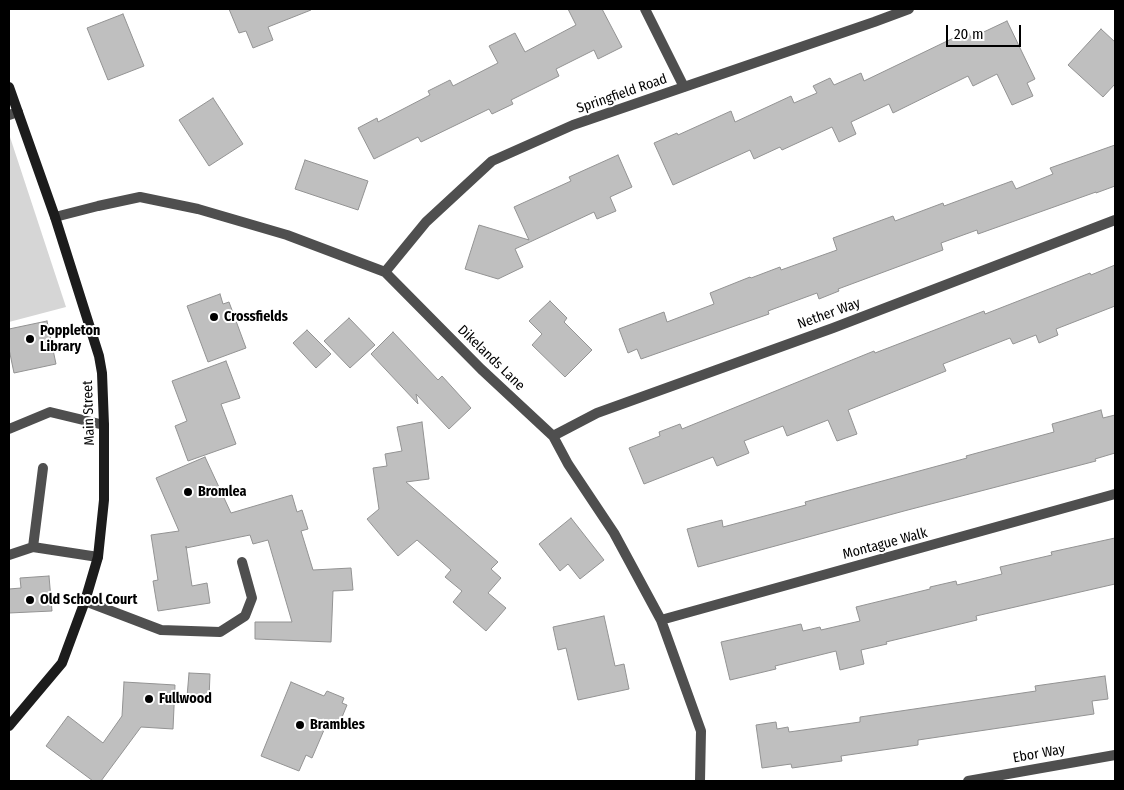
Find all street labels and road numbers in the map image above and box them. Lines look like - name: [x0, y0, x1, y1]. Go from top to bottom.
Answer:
- street label: Springfield Road: [575, 71, 669, 117]
- street label: Nether Way: [795, 295, 863, 333]
- street label: Dikelands Lane: [454, 322, 528, 394]
- street label: Main Street: [79, 380, 99, 446]
- street label: Montague Walk: [841, 525, 929, 563]
- street label: Ebor Way: [1012, 741, 1066, 767]

